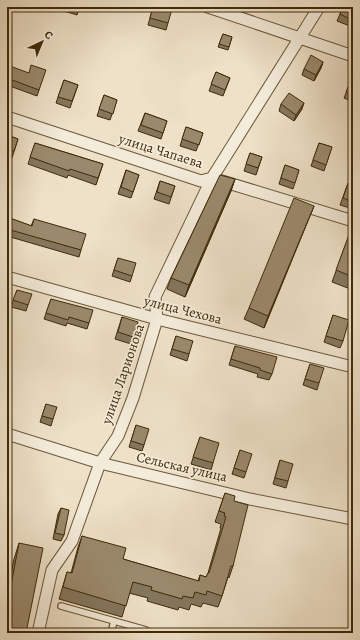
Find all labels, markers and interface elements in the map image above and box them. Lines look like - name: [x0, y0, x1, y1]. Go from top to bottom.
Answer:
- north arrow: [22, 22, 62, 62]
- text: С: [41, 27, 56, 43]
- street label: улица Чапаева: [116, 129, 206, 173]
- street label: улица Чехова: [141, 291, 224, 329]
- street label: улица Ларионова: [97, 321, 149, 428]
- street label: Сельская улица: [135, 447, 230, 487]

